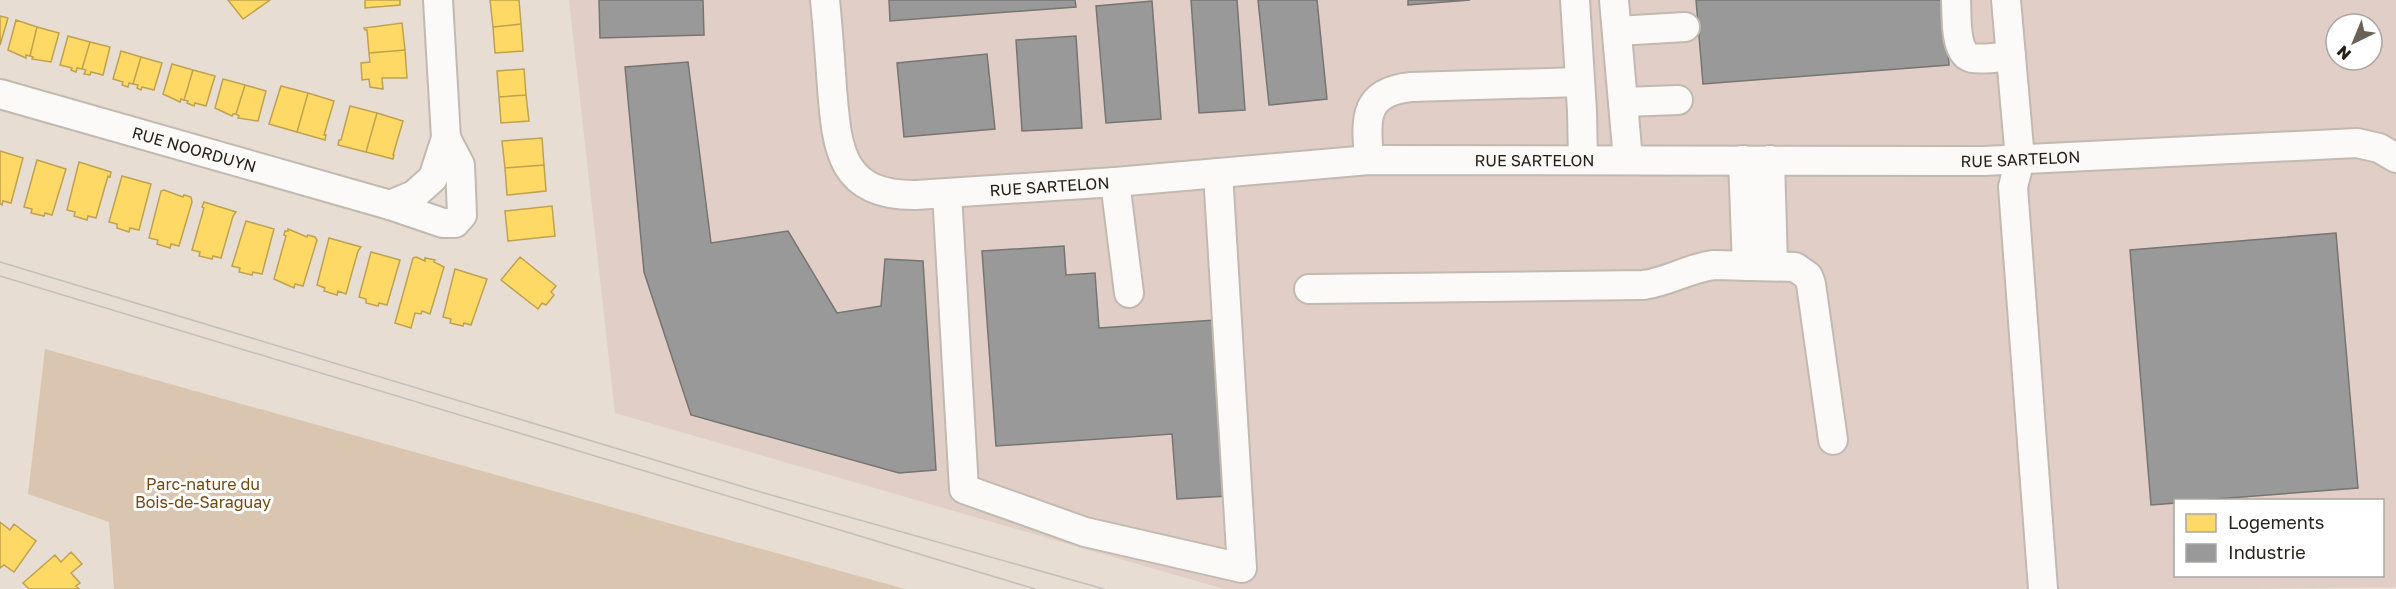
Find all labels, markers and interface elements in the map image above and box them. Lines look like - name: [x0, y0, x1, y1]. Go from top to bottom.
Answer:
- north arrow: [2324, 12, 2384, 72]
- text: N: [2332, 42, 2355, 64]
- street label: RUE NOORDUYN: [130, 122, 259, 176]
- street label: RUE SARTELON: [1960, 146, 2081, 171]
- street label: RUE SARTELON: [1474, 150, 1594, 170]
- street label: RUE SARTELON: [989, 172, 1110, 200]
- park label: Parc-nature du Bois-de-Saraguay: [135, 474, 271, 512]
- legend: [2174, 499, 2384, 577]
- text: Logements: [2228, 511, 2324, 533]
- text: Industrie: [2228, 541, 2306, 563]

